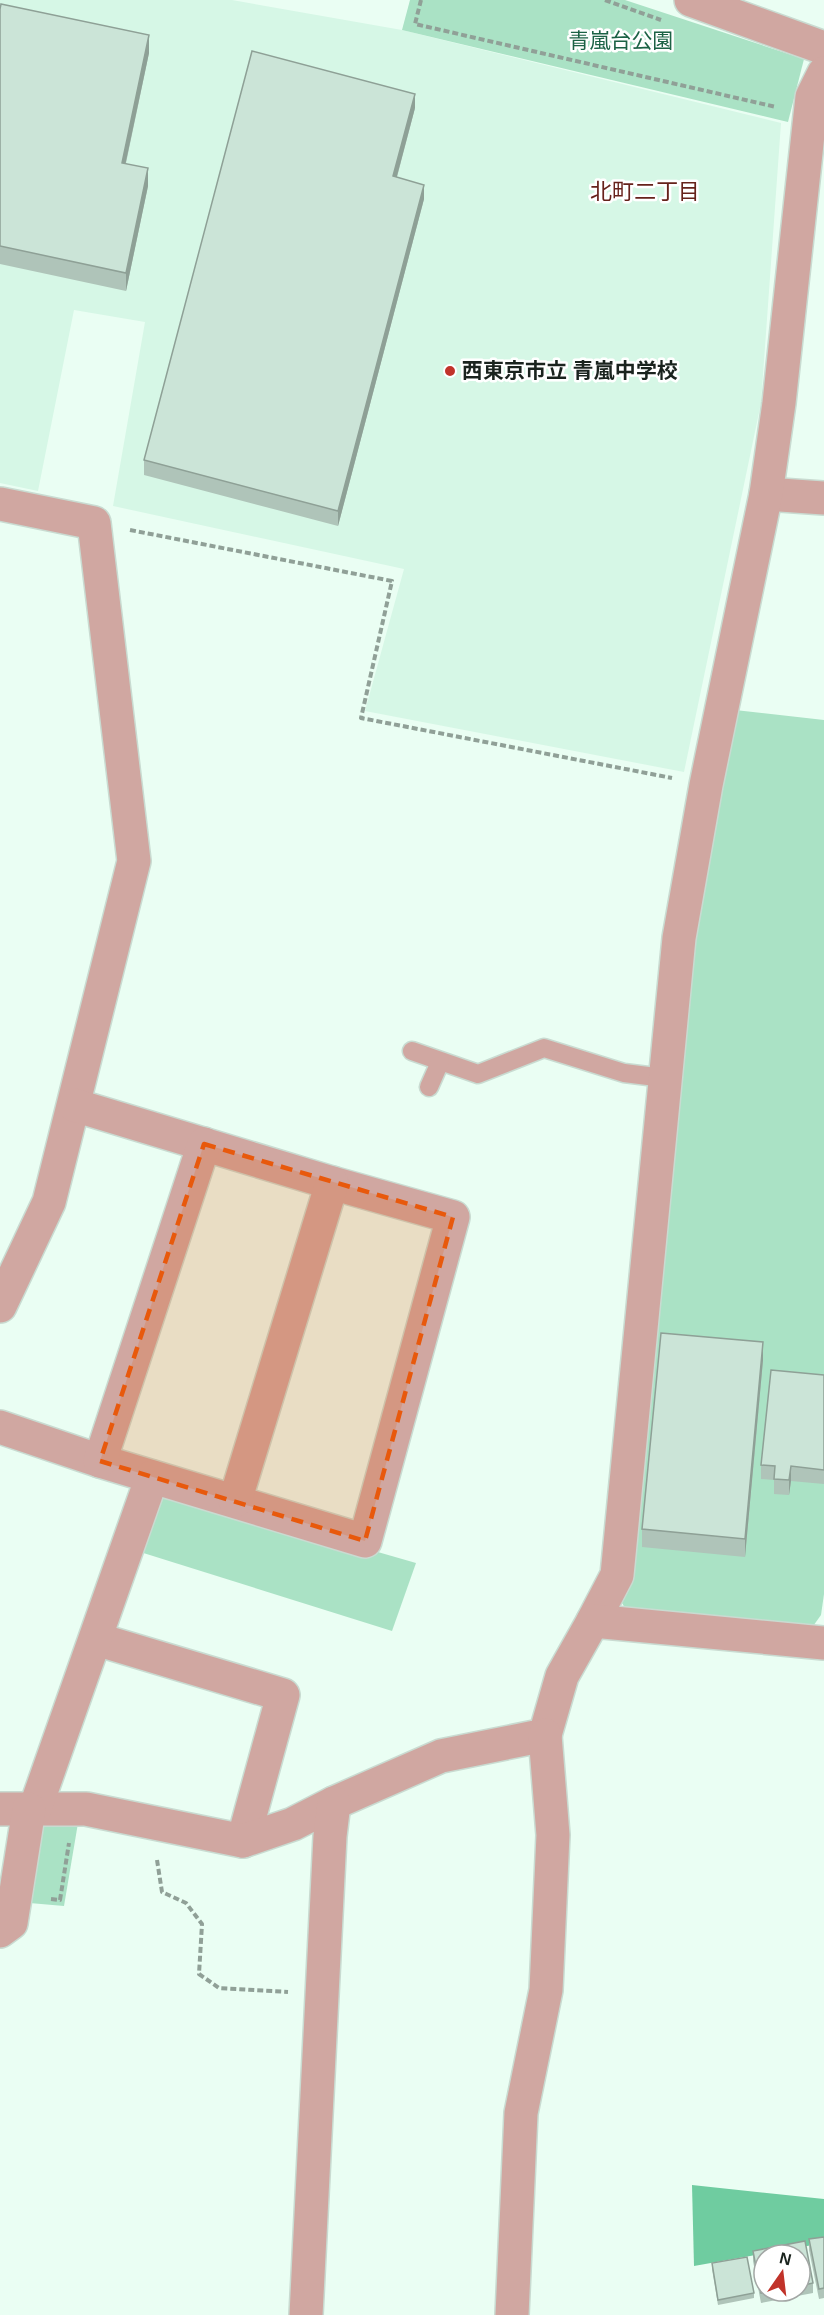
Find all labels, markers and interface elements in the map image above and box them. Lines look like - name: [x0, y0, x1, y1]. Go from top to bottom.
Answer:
- park label: 青嵐台公園: [569, 29, 674, 52]
- district label: 北町二丁目: [590, 179, 700, 204]
- place label: 西東京市立 青嵐中学校: [462, 359, 678, 382]
- marker: 西東京市立 青嵐中学校: [443, 364, 457, 378]
- north arrow: [752, 2243, 812, 2303]
- text: N: [778, 2249, 793, 2269]

